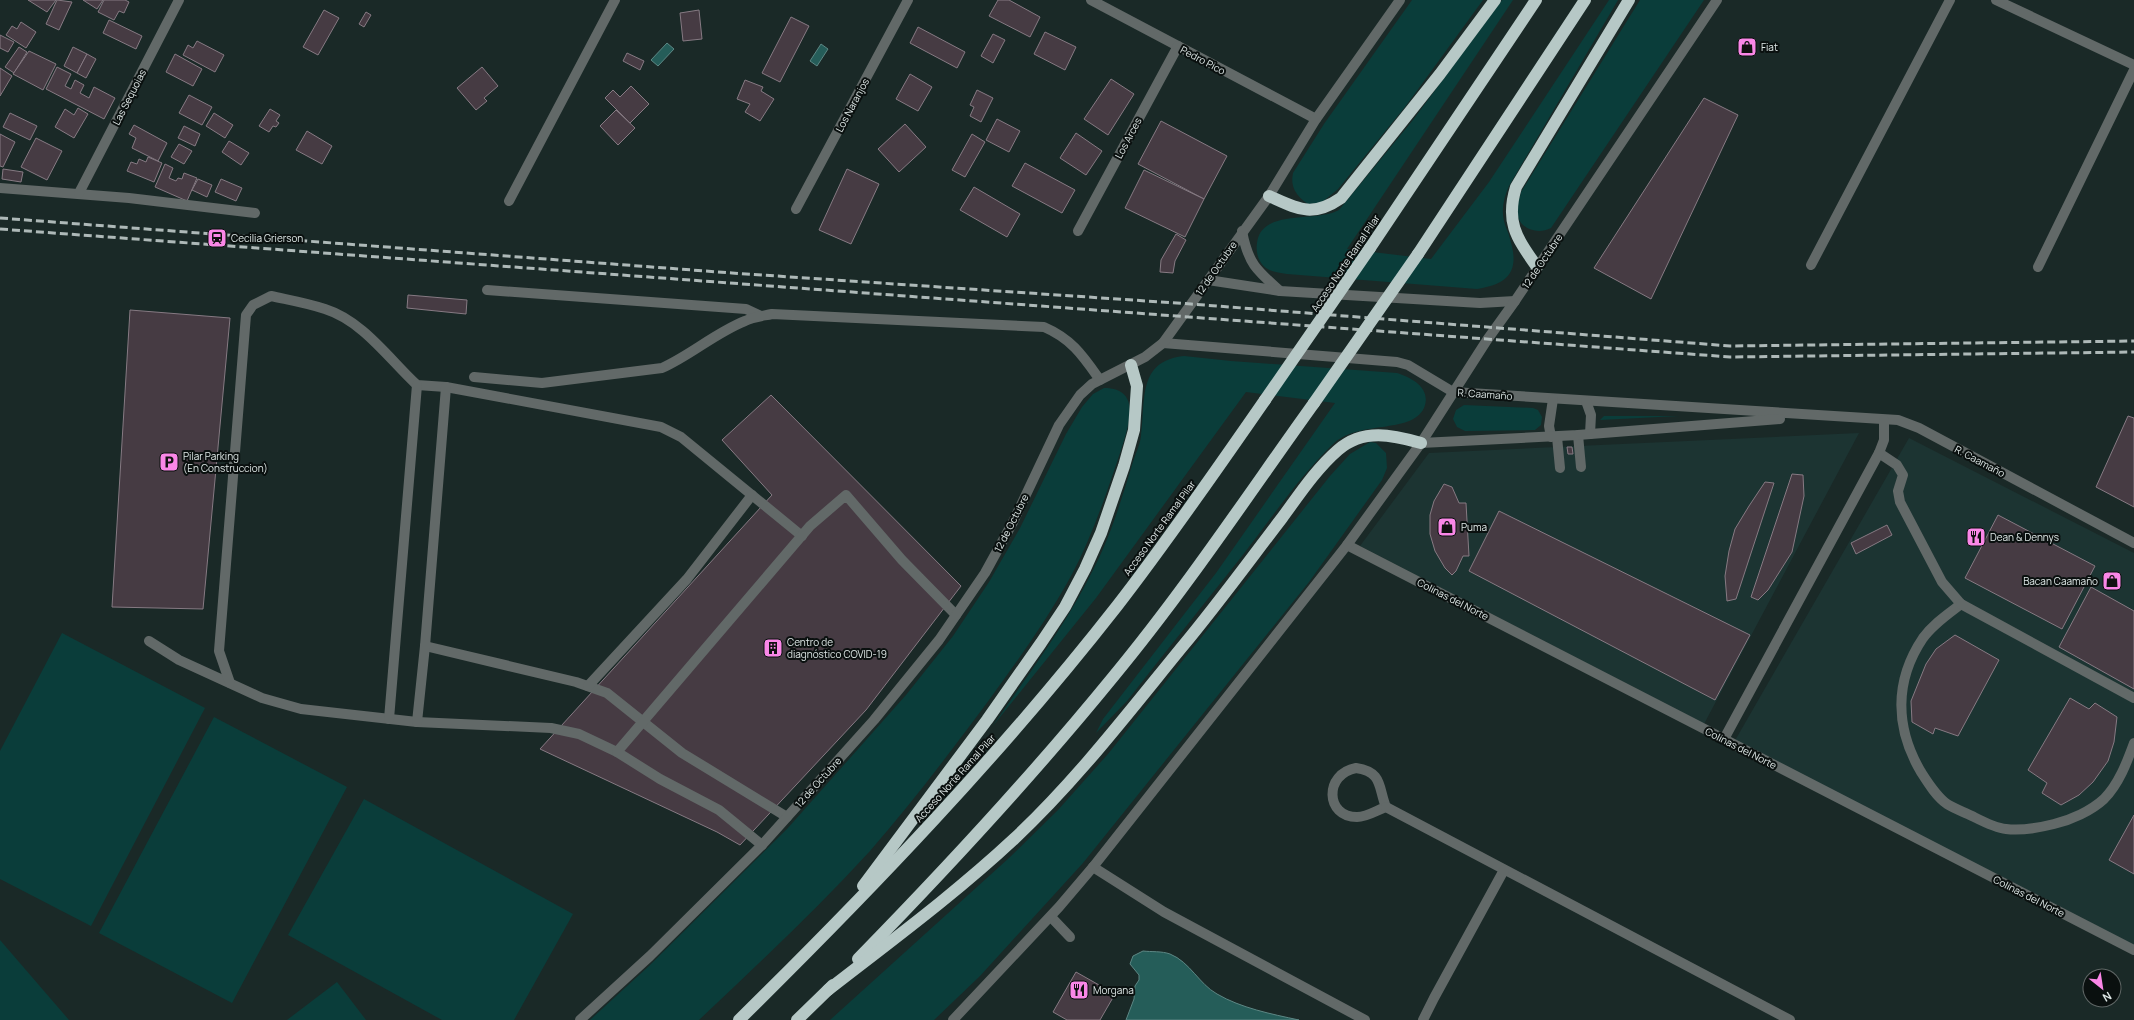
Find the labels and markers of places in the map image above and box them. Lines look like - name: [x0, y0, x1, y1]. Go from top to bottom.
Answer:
- shop icon: Fiat: [1736, 36, 1758, 58]
- place label: Fiat: [1761, 40, 1778, 54]
- station icon: Cecilia Grierson: [206, 227, 228, 249]
- place label: Cecilia Grierson: [231, 231, 303, 245]
- place label: Pilar Parking (En Construccion): [183, 449, 268, 475]
- parking icon: Pilar Parking (En Construccion): [158, 451, 180, 473]
- shop icon: Puma: [1436, 516, 1458, 538]
- place label: Puma: [1461, 520, 1487, 534]
- restaurant icon: Dean & Dennys: [1965, 526, 1987, 548]
- place label: Dean & Dennys: [1990, 530, 2059, 544]
- shop icon: Bacan Caamaño: [2101, 570, 2123, 592]
- place label: Bacan Caamaño: [2023, 574, 2098, 588]
- place label: Centro de diagnóstico COVID-19: [787, 635, 887, 661]
- building icon: Centro de diagnóstico COVID-19: [762, 637, 784, 659]
- restaurant icon: Morgana: [1068, 979, 1090, 1001]
- place label: Morgana: [1093, 983, 1134, 997]

